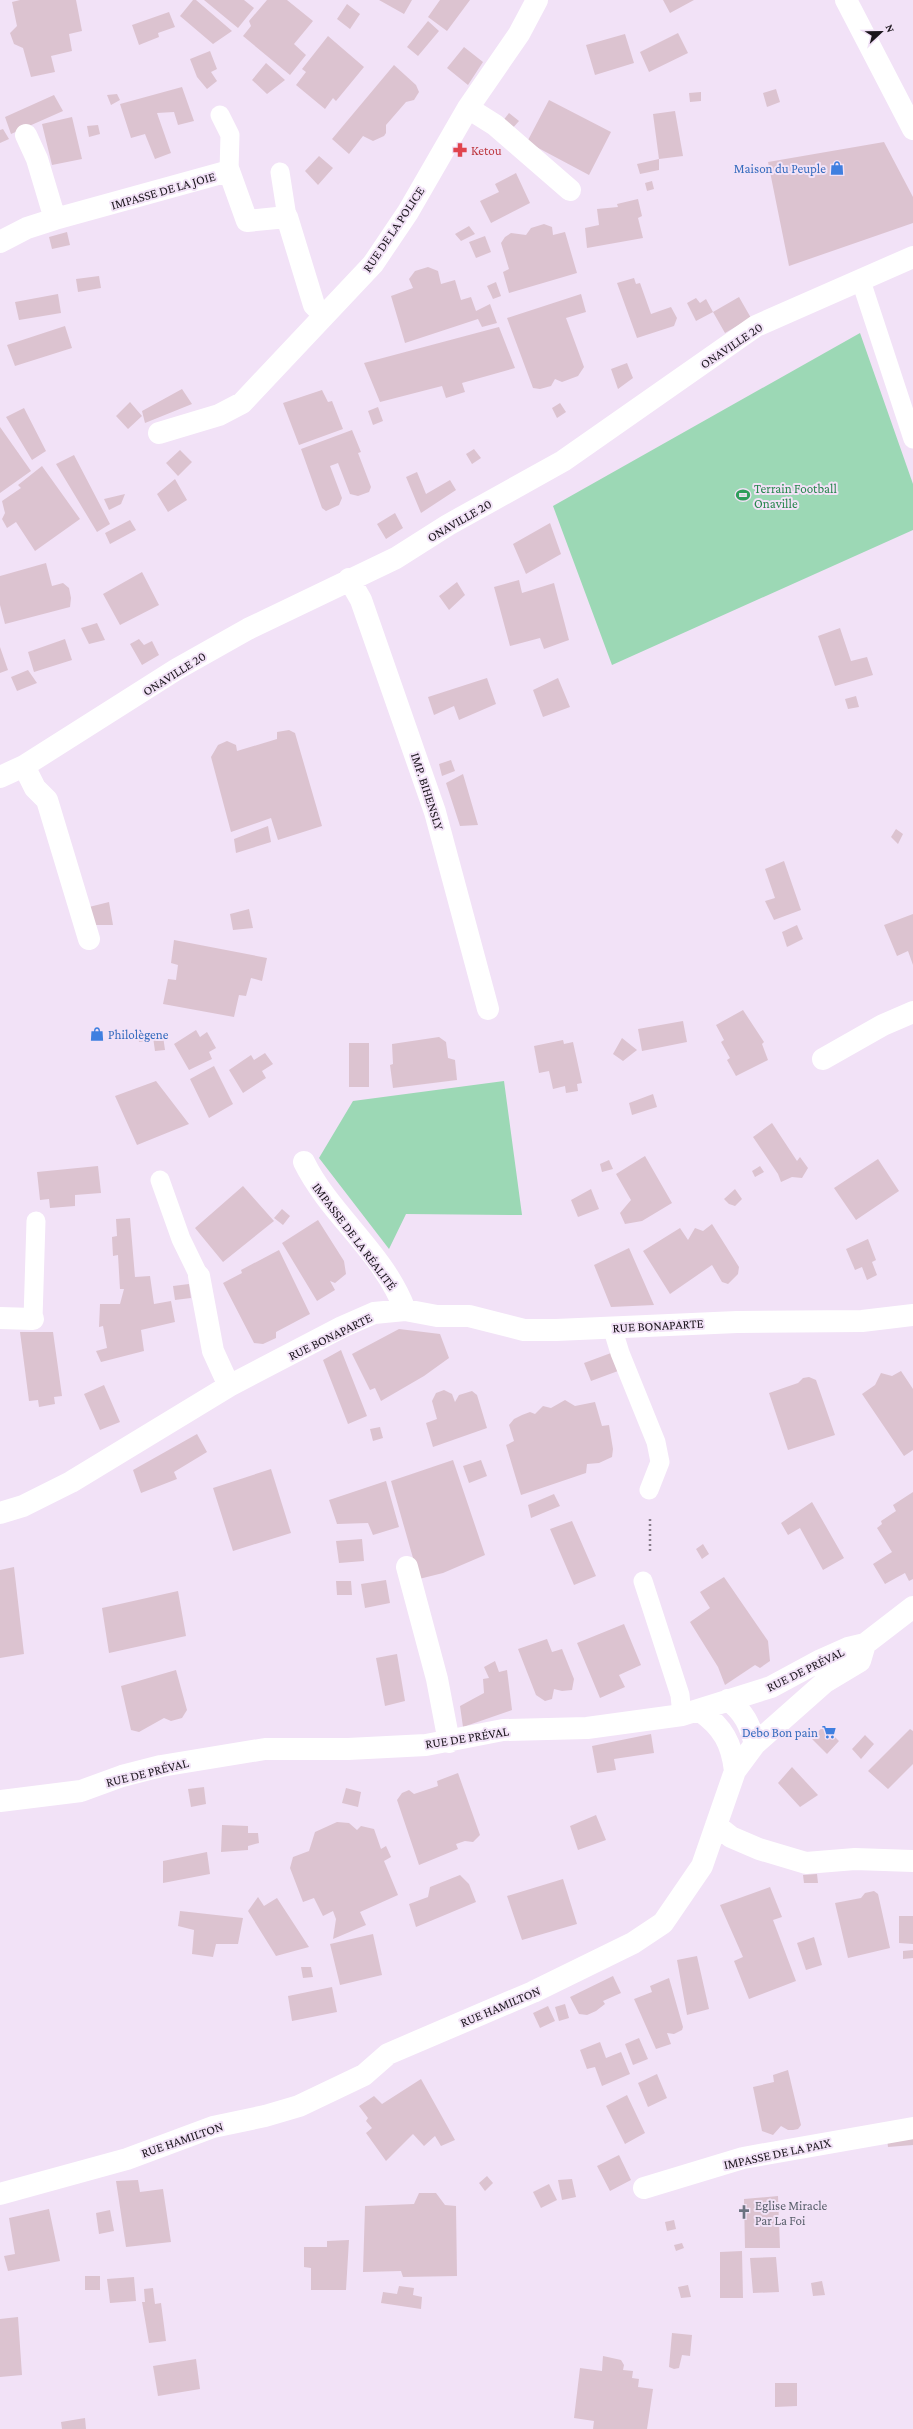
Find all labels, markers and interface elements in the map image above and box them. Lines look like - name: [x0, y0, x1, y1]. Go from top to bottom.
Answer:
- north arrow: [861, 12, 901, 52]
- text: N: [883, 23, 897, 34]
- pharmacy icon: Ketou: [452, 142, 468, 158]
- place label: Ketou: [471, 143, 502, 158]
- shop icon: Maison du Peuple: [829, 160, 845, 176]
- place label: Maison du Peuple: [734, 161, 826, 176]
- street label: IMPASSE DE LA JOIE: [109, 168, 217, 213]
- street label: RUE DE LA POLICE: [359, 184, 428, 275]
- street label: ONAVILLE 20: [697, 319, 765, 372]
- place label: Terrain Football Onaville: [754, 481, 838, 511]
- sports icon: Terrain Football Onaville: [735, 487, 751, 503]
- street label: ONAVILLE 20: [424, 496, 494, 545]
- street label: ONAVILLE 20: [140, 648, 209, 699]
- street label: IMP. BIHENSLY: [408, 751, 447, 832]
- shop icon: Philolègene: [89, 1026, 105, 1042]
- place label: Philolègene: [108, 1027, 169, 1042]
- street label: IMPASSE DE LA RÉALITÉ: [309, 1180, 400, 1293]
- street label: RUE BONAPARTE: [286, 1310, 374, 1363]
- street label: RUE BONAPARTE: [612, 1316, 704, 1335]
- street label: RUE DE PRÉVAL: [764, 1644, 847, 1695]
- street label: RUE DE PRÉVAL: [424, 1723, 510, 1752]
- supermarket icon: Debo Bon pain: [821, 1724, 837, 1740]
- place label: Debo Bon pain: [742, 1725, 818, 1740]
- street label: RUE DE PRÉVAL: [104, 1755, 190, 1790]
- street label: RUE HAMILTON: [458, 1983, 542, 2030]
- street label: RUE HAMILTON: [139, 2118, 225, 2160]
- street label: IMPASSE DE LA PAIX: [722, 2135, 833, 2172]
- place label: Eglise Miracle Par La Foi: [755, 2198, 828, 2228]
- church icon: Eglise Miracle Par La Foi: [736, 2204, 752, 2220]

